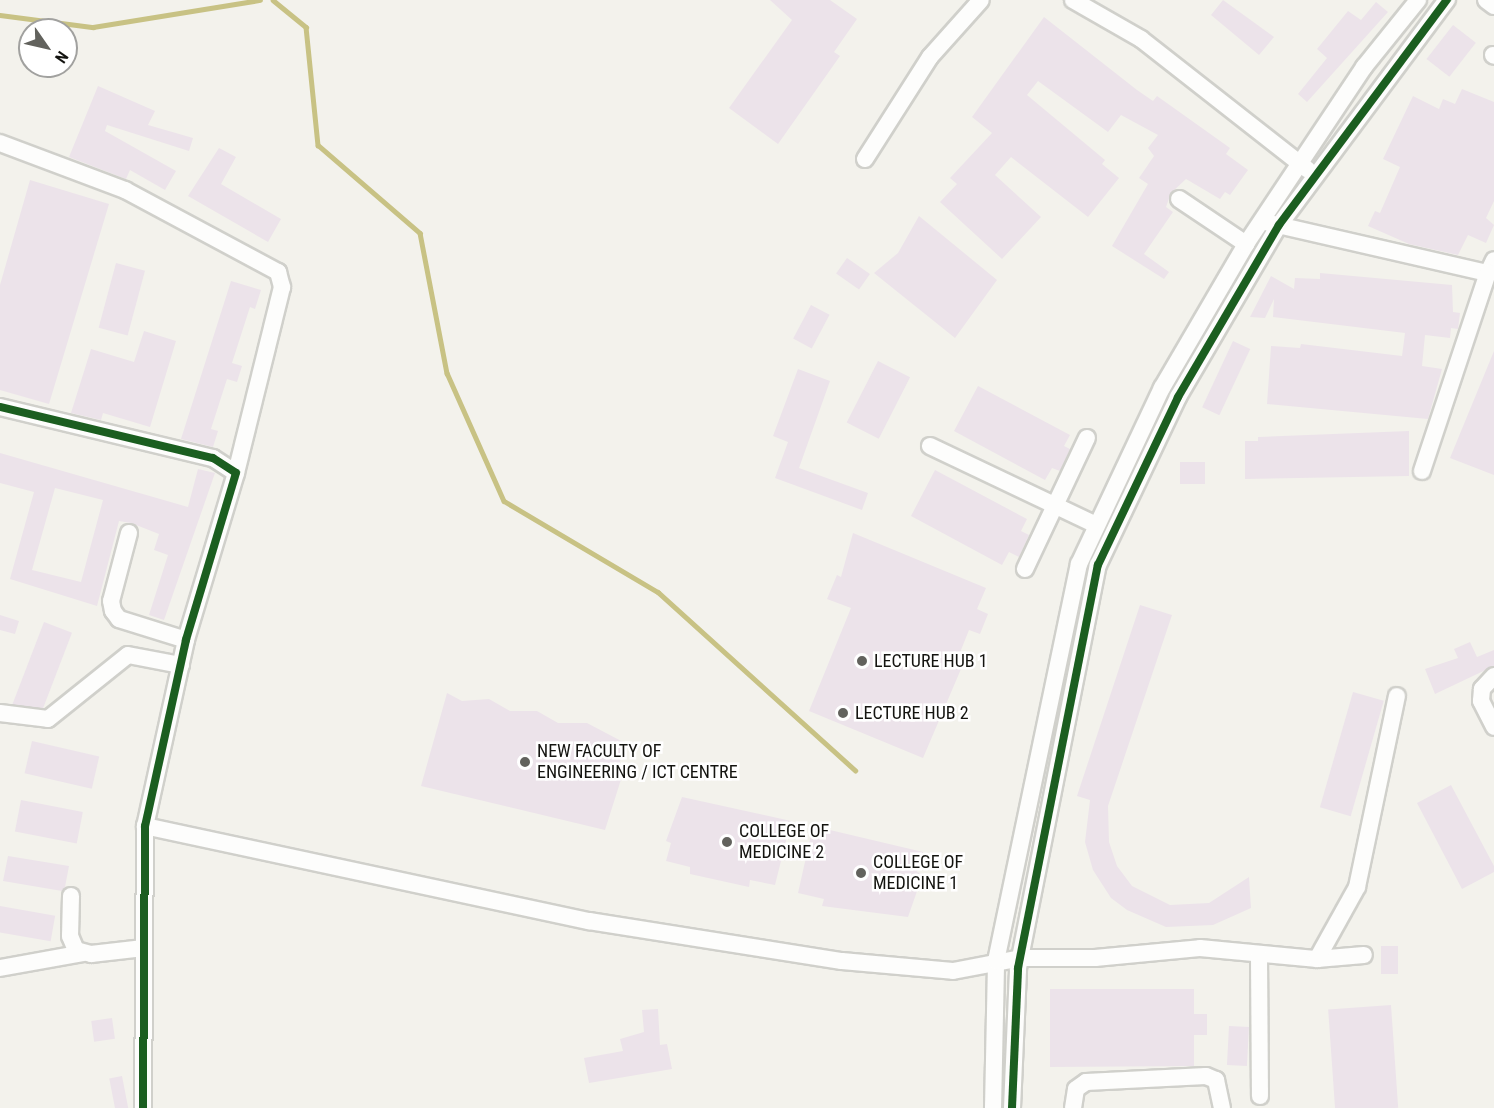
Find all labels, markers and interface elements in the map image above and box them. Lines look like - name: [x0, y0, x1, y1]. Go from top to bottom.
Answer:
- north arrow: [18, 18, 78, 78]
- text: N: [51, 48, 72, 67]
- place label: LECTURE HUB 1: [874, 650, 988, 672]
- marker: LECTURE HUB 1: [855, 654, 869, 668]
- place label: LECTURE HUB 2: [855, 702, 969, 724]
- marker: LECTURE HUB 2: [836, 706, 850, 720]
- place label: NEW FACULTY OF ENGINEERING / ICT CENTRE: [537, 741, 738, 783]
- marker: NEW FACULTY OF ENGINEERING / ICT CENTRE: [518, 755, 532, 769]
- place label: COLLEGE OF MEDICINE 2: [739, 821, 829, 864]
- marker: COLLEGE OF MEDICINE 2: [720, 835, 734, 849]
- place label: COLLEGE OF MEDICINE 1: [873, 852, 963, 894]
- marker: COLLEGE OF MEDICINE 1: [854, 866, 868, 880]

